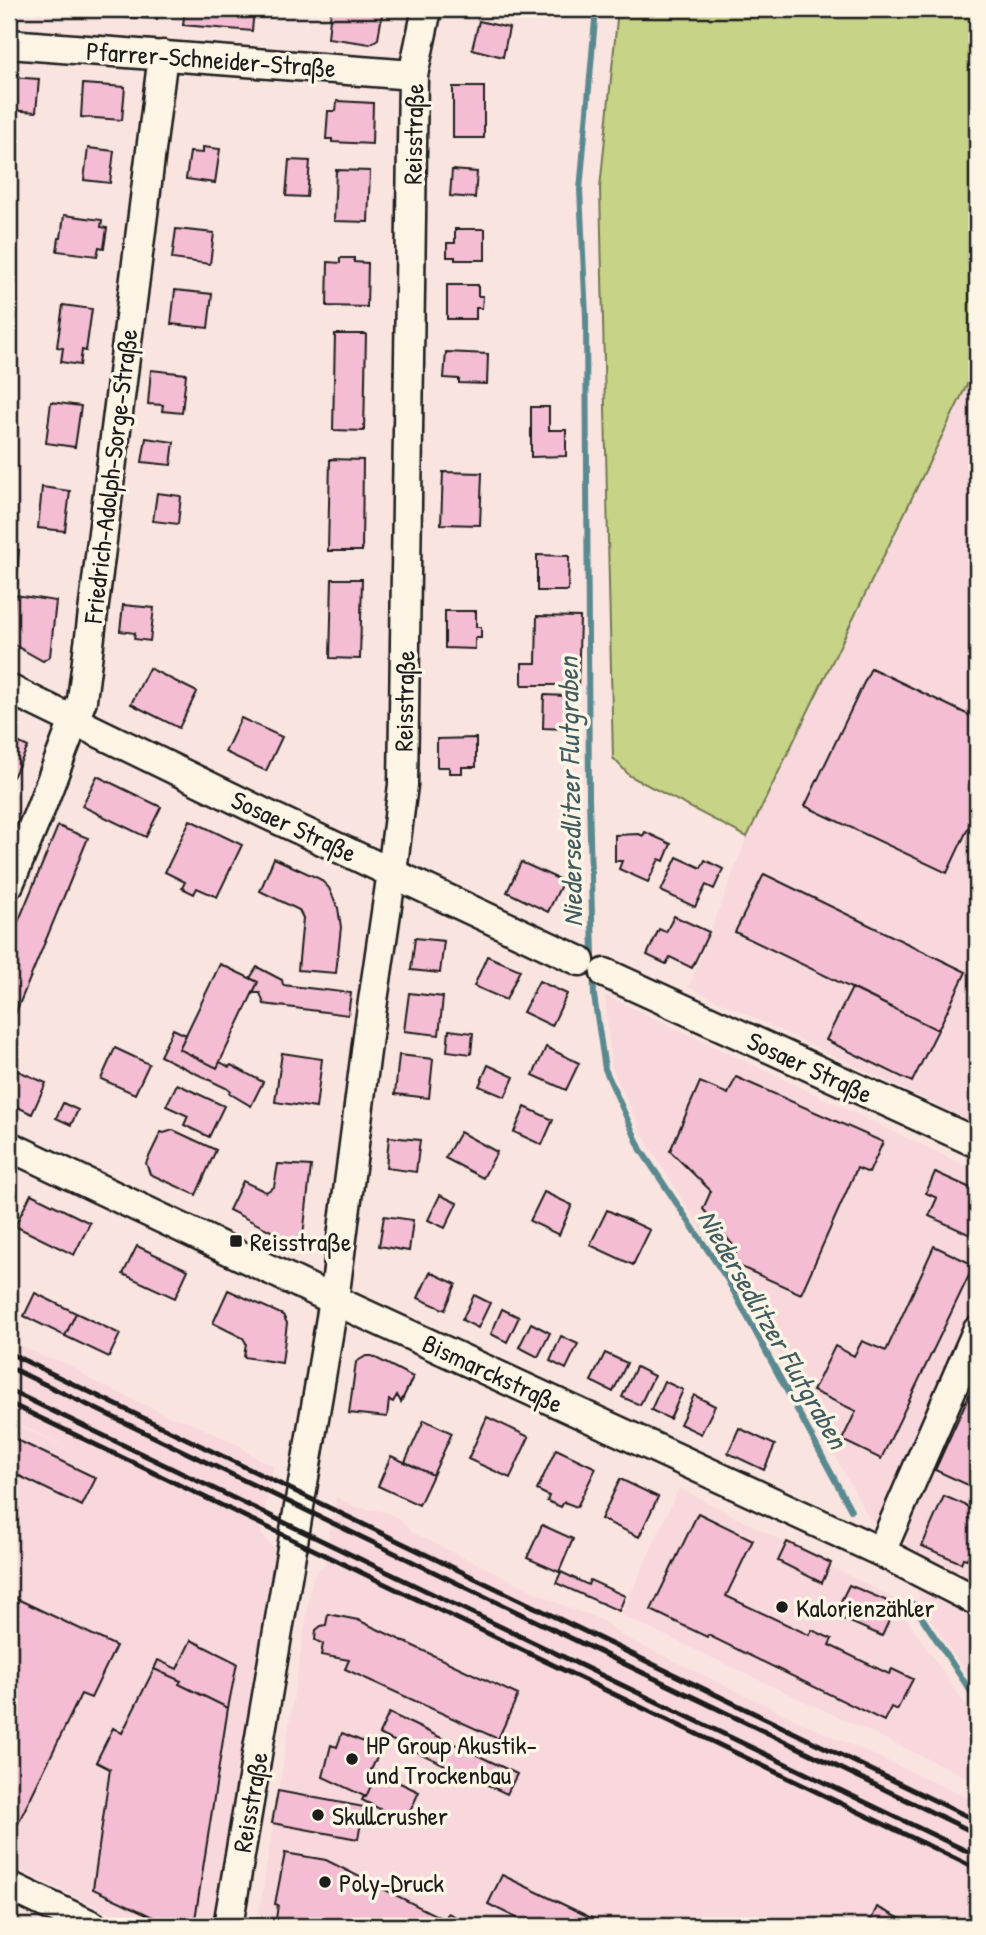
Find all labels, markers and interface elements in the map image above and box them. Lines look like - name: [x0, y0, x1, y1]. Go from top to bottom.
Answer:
- street label: Pfarrer-Schneider-Straße: [85, 33, 337, 85]
- street label: Reisstraße: [395, 83, 431, 185]
- street label: Friedrich-Adolph-Sorge-Straße: [74, 327, 145, 626]
- street label: Reisstraße: [386, 650, 422, 752]
- water label: Niedersedlitzer Flutgraben: [549, 654, 591, 927]
- street label: Sosaer Straße: [226, 782, 362, 870]
- street label: Sosaer Straße: [742, 1023, 878, 1111]
- water label: Niedersedlitzer Flutgraben: [689, 1203, 858, 1457]
- place label: Reisstraße: [250, 1224, 351, 1259]
- marker: Reisstraße: [228, 1233, 244, 1249]
- street label: Bismarckstraße: [417, 1325, 569, 1421]
- place label: Kalorienzähler: [796, 1590, 935, 1625]
- marker: Kalorienzähler: [774, 1599, 790, 1615]
- place label: HP Group Akustik- und Trockenbau: [366, 1727, 537, 1792]
- street label: Reisstraße: [224, 1749, 276, 1855]
- marker: HP Group Akustik- und Trockenbau: [344, 1751, 360, 1767]
- place label: Skullcrusher: [332, 1798, 448, 1833]
- marker: Skullcrusher: [310, 1807, 326, 1823]
- place label: Poly-Druck: [339, 1865, 444, 1900]
- marker: Poly-Druck: [317, 1874, 333, 1890]

